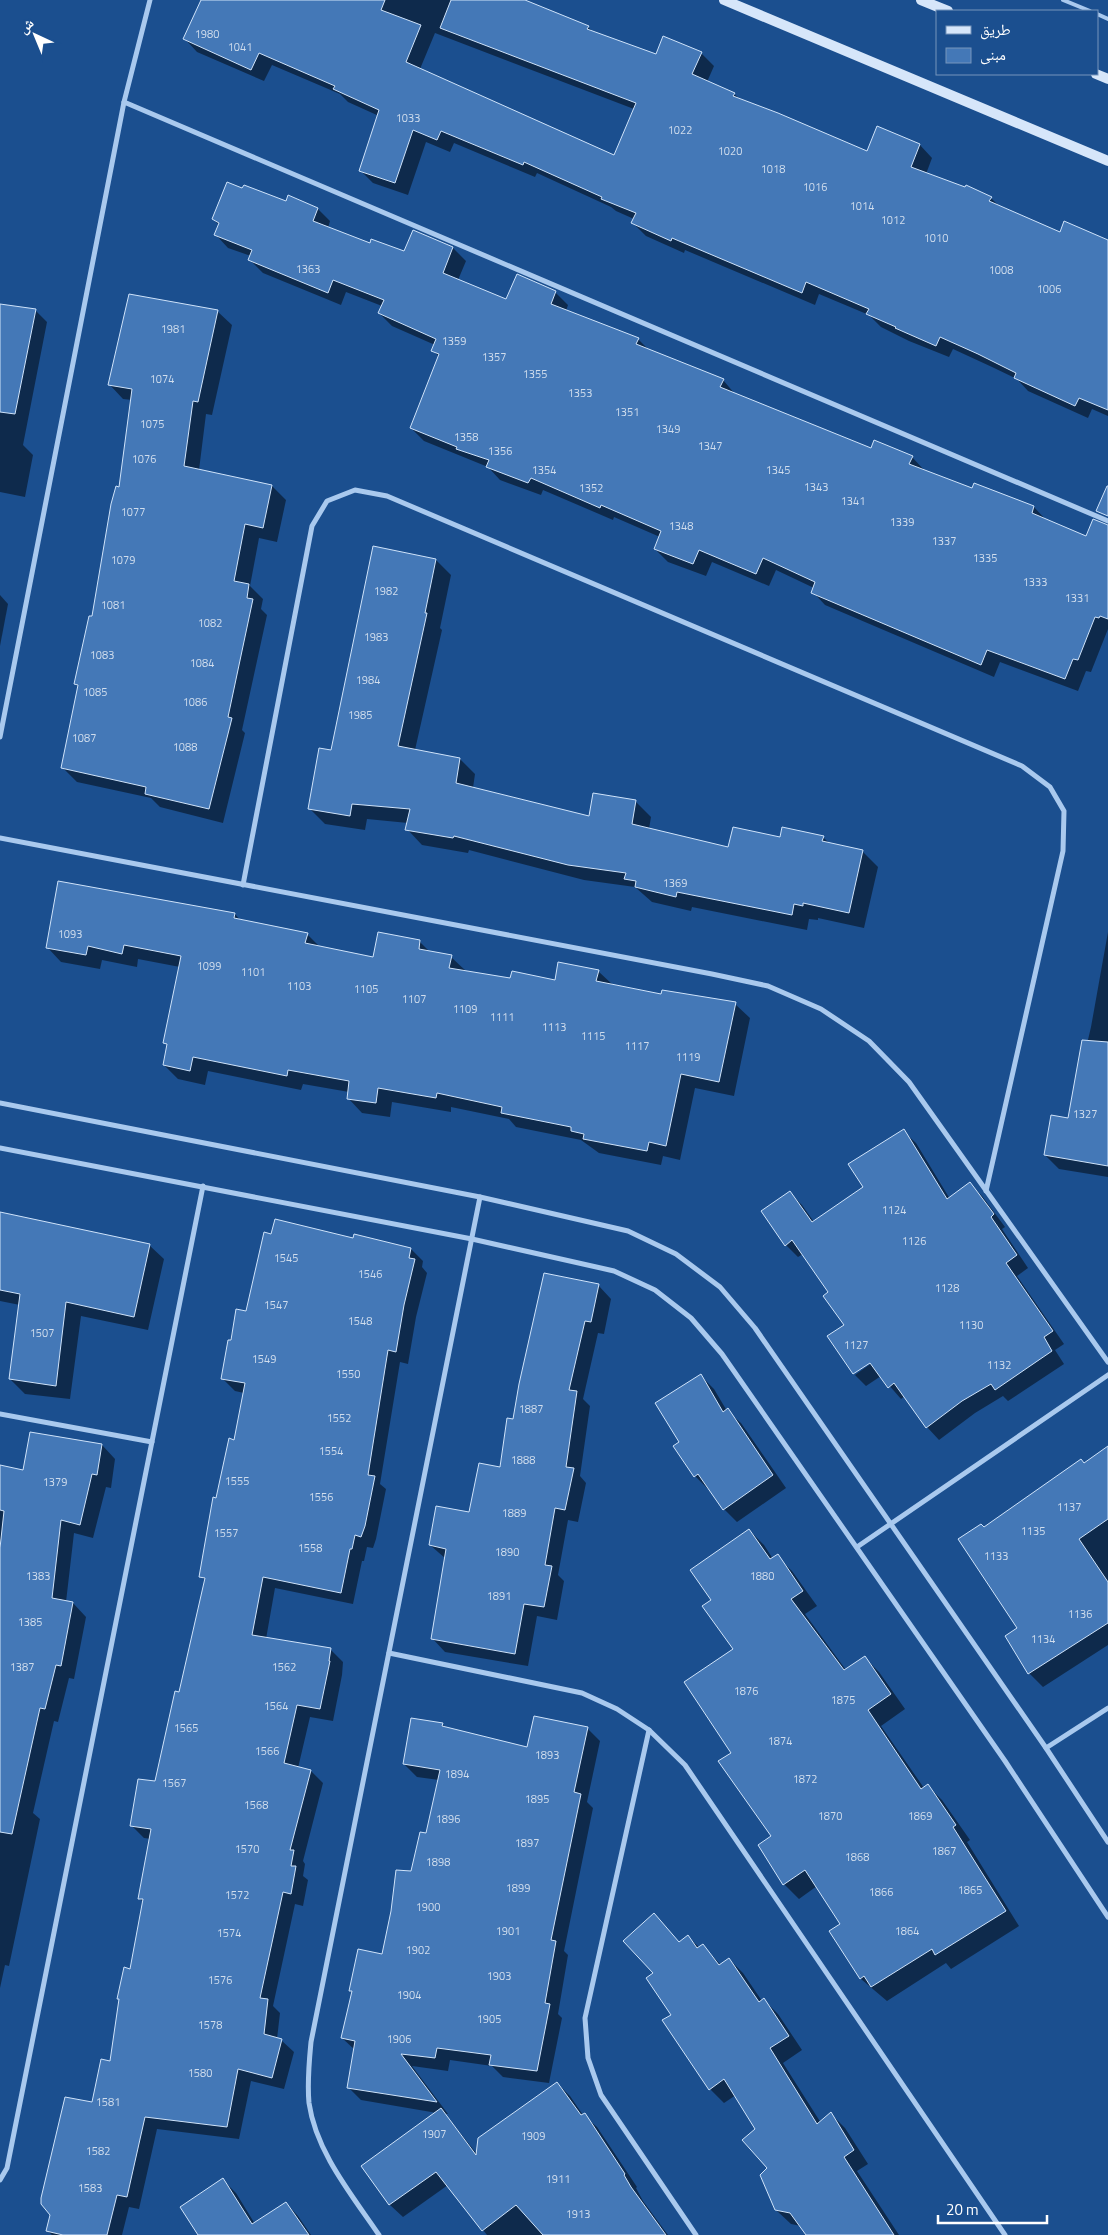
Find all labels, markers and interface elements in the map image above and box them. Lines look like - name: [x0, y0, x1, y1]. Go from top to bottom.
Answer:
- north arrow: [10, 10, 60, 60]
- legend: [936, 10, 1098, 75]
- text: ش: [13, 12, 38, 38]
- text: طريق: [980, 18, 1011, 41]
- house number: 1980: [195, 26, 219, 42]
- house number: 1041: [228, 39, 252, 55]
- text: مبنى: [980, 43, 1006, 66]
- house number: 1033: [396, 110, 420, 126]
- house number: 1022: [668, 122, 692, 138]
- house number: 1020: [718, 143, 742, 159]
- house number: 1018: [761, 161, 785, 177]
- house number: 1016: [803, 179, 827, 195]
- house number: 1014: [850, 198, 874, 214]
- house number: 1012: [881, 212, 905, 228]
- house number: 1010: [924, 230, 948, 246]
- house number: 1363: [296, 261, 320, 277]
- house number: 1008: [989, 262, 1013, 278]
- house number: 1006: [1037, 281, 1061, 297]
- house number: 1981: [161, 321, 185, 337]
- house number: 1359: [442, 333, 466, 349]
- house number: 1357: [482, 349, 506, 365]
- house number: 1355: [523, 366, 547, 382]
- house number: 1074: [150, 371, 174, 387]
- house number: 1353: [568, 385, 592, 401]
- house number: 1351: [615, 404, 639, 420]
- house number: 1075: [140, 416, 164, 432]
- house number: 1349: [656, 421, 680, 437]
- house number: 1358: [454, 429, 478, 445]
- house number: 1347: [698, 438, 722, 454]
- house number: 1356: [488, 443, 512, 459]
- house number: 1076: [132, 451, 156, 467]
- house number: 1354: [532, 462, 556, 478]
- house number: 1345: [766, 462, 790, 478]
- house number: 1343: [804, 479, 828, 495]
- house number: 1352: [579, 480, 603, 496]
- house number: 1341: [841, 493, 865, 509]
- house number: 1077: [121, 504, 145, 520]
- house number: 1339: [890, 514, 914, 530]
- house number: 1348: [669, 518, 693, 534]
- house number: 1337: [932, 533, 956, 549]
- house number: 1335: [973, 550, 997, 566]
- house number: 1079: [111, 552, 135, 568]
- house number: 1333: [1023, 574, 1047, 590]
- house number: 1982: [374, 583, 398, 599]
- house number: 1331: [1065, 590, 1089, 606]
- house number: 1081: [101, 597, 125, 613]
- house number: 1082: [198, 615, 222, 631]
- house number: 1983: [364, 629, 388, 645]
- house number: 1083: [90, 647, 114, 663]
- house number: 1084: [190, 655, 214, 671]
- house number: 1984: [356, 672, 380, 688]
- house number: 1085: [83, 684, 107, 700]
- house number: 1086: [183, 694, 207, 710]
- house number: 1985: [348, 707, 372, 723]
- house number: 1087: [72, 730, 96, 746]
- house number: 1088: [173, 739, 197, 755]
- house number: 1369: [663, 875, 687, 891]
- house number: 1093: [58, 926, 82, 942]
- house number: 1099: [197, 958, 221, 974]
- house number: 1101: [241, 964, 265, 980]
- house number: 1103: [287, 978, 311, 994]
- house number: 1105: [354, 981, 378, 997]
- house number: 1107: [402, 991, 426, 1007]
- house number: 1109: [453, 1001, 477, 1017]
- house number: 1111: [490, 1009, 514, 1025]
- house number: 1113: [542, 1019, 566, 1035]
- house number: 1115: [581, 1028, 605, 1044]
- house number: 1117: [625, 1038, 649, 1054]
- house number: 1119: [676, 1049, 700, 1065]
- house number: 1327: [1073, 1106, 1097, 1122]
- house number: 1124: [882, 1202, 906, 1218]
- house number: 1126: [902, 1233, 926, 1249]
- house number: 1545: [274, 1250, 298, 1266]
- house number: 1546: [358, 1266, 382, 1282]
- house number: 1128: [935, 1280, 959, 1296]
- house number: 1547: [264, 1297, 288, 1313]
- house number: 1548: [348, 1313, 372, 1329]
- house number: 1130: [959, 1317, 983, 1333]
- house number: 1507: [30, 1325, 54, 1341]
- house number: 1127: [844, 1337, 868, 1353]
- house number: 1549: [252, 1351, 276, 1367]
- house number: 1132: [987, 1357, 1011, 1373]
- house number: 1550: [336, 1366, 360, 1382]
- house number: 1887: [519, 1401, 543, 1417]
- house number: 1552: [327, 1410, 351, 1426]
- house number: 1554: [319, 1443, 343, 1459]
- house number: 1888: [511, 1452, 535, 1468]
- house number: 1555: [225, 1473, 249, 1489]
- house number: 1379: [43, 1474, 67, 1490]
- house number: 1556: [309, 1489, 333, 1505]
- house number: 1137: [1057, 1499, 1081, 1515]
- house number: 1889: [502, 1505, 526, 1521]
- house number: 1135: [1021, 1523, 1045, 1539]
- house number: 1557: [214, 1525, 238, 1541]
- house number: 1558: [298, 1540, 322, 1556]
- house number: 1890: [495, 1544, 519, 1560]
- house number: 1133: [984, 1548, 1008, 1564]
- house number: 1383: [26, 1568, 50, 1584]
- house number: 1880: [750, 1568, 774, 1584]
- house number: 1891: [487, 1588, 511, 1604]
- house number: 1136: [1068, 1606, 1092, 1622]
- house number: 1385: [18, 1614, 42, 1630]
- house number: 1134: [1031, 1631, 1055, 1647]
- house number: 1387: [10, 1659, 34, 1675]
- house number: 1562: [272, 1659, 296, 1675]
- house number: 1876: [734, 1683, 758, 1699]
- house number: 1875: [831, 1692, 855, 1708]
- house number: 1564: [264, 1698, 288, 1714]
- house number: 1565: [174, 1720, 198, 1736]
- house number: 1874: [768, 1733, 792, 1749]
- house number: 1566: [255, 1743, 279, 1759]
- house number: 1893: [535, 1747, 559, 1763]
- house number: 1894: [445, 1766, 469, 1782]
- house number: 1872: [793, 1771, 817, 1787]
- house number: 1567: [162, 1775, 186, 1791]
- house number: 1895: [525, 1791, 549, 1807]
- house number: 1568: [244, 1797, 268, 1813]
- house number: 1870: [818, 1808, 842, 1824]
- house number: 1869: [908, 1808, 932, 1824]
- house number: 1896: [436, 1811, 460, 1827]
- house number: 1897: [515, 1835, 539, 1851]
- house number: 1570: [235, 1841, 259, 1857]
- house number: 1867: [932, 1843, 956, 1859]
- house number: 1868: [845, 1849, 869, 1865]
- house number: 1898: [426, 1854, 450, 1870]
- house number: 1899: [506, 1880, 530, 1896]
- house number: 1865: [958, 1882, 982, 1898]
- house number: 1866: [869, 1884, 893, 1900]
- house number: 1572: [225, 1887, 249, 1903]
- house number: 1900: [416, 1899, 440, 1915]
- house number: 1901: [496, 1923, 520, 1939]
- house number: 1864: [895, 1923, 919, 1939]
- house number: 1574: [217, 1925, 241, 1941]
- house number: 1902: [406, 1942, 430, 1958]
- house number: 1903: [487, 1968, 511, 1984]
- house number: 1576: [208, 1972, 232, 1988]
- house number: 1904: [397, 1987, 421, 2003]
- house number: 1905: [477, 2011, 501, 2027]
- house number: 1578: [198, 2017, 222, 2033]
- house number: 1906: [387, 2031, 411, 2047]
- house number: 1580: [188, 2065, 212, 2081]
- house number: 1581: [96, 2094, 120, 2110]
- house number: 1907: [422, 2126, 446, 2142]
- house number: 1909: [521, 2128, 545, 2144]
- house number: 1582: [86, 2143, 110, 2159]
- house number: 1911: [546, 2171, 570, 2187]
- house number: 1583: [78, 2180, 102, 2196]
- scale bar: [938, 2192, 1047, 2224]
- text: 20 m: [946, 2198, 979, 2221]
- house number: 1913: [566, 2206, 590, 2222]

